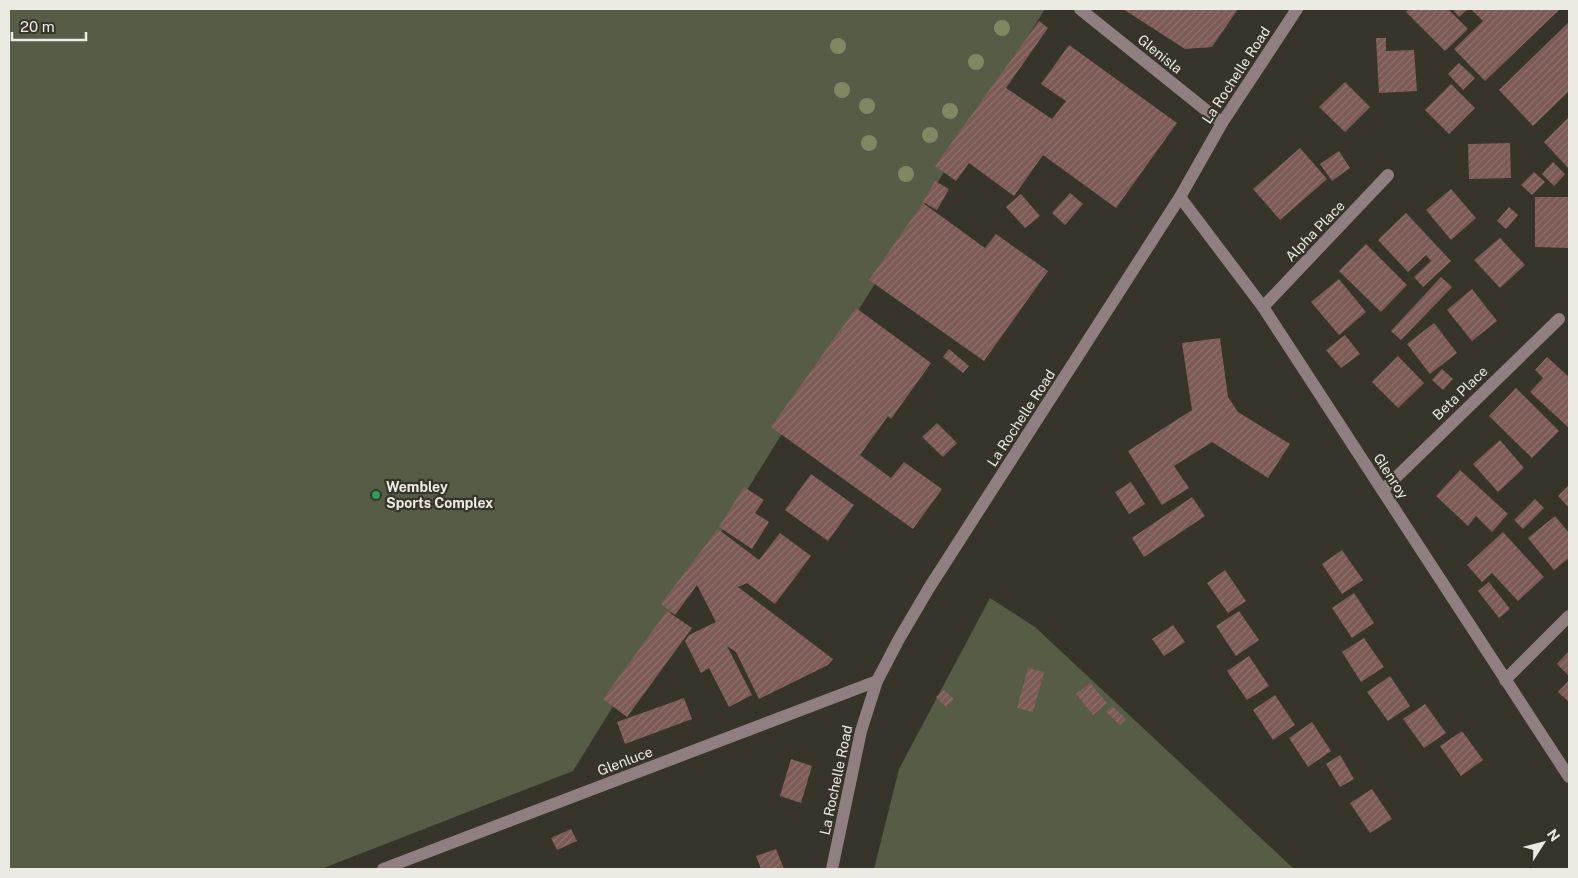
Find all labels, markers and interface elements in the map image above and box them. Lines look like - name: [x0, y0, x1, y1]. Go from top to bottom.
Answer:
- scale bar: [12, 10, 86, 42]
- text: 20 m: [20, 18, 55, 35]
- street label: La Rochelle Road: [1199, 24, 1273, 126]
- street label: Glenisla: [1135, 31, 1185, 77]
- street label: Alpha Place: [1282, 197, 1348, 265]
- street label: Beta Place: [1429, 363, 1491, 423]
- street label: La Rochelle Road: [984, 367, 1058, 469]
- street label: Glenroy: [1370, 450, 1412, 502]
- place label: Wembley Sports Complex: [386, 479, 493, 511]
- marker: Wembley Sports Complex: [370, 489, 382, 501]
- street label: La Rochelle Road: [817, 724, 855, 836]
- street label: Glenluce: [595, 743, 655, 779]
- north arrow: [1518, 818, 1568, 868]
- text: N: [1544, 826, 1563, 844]

